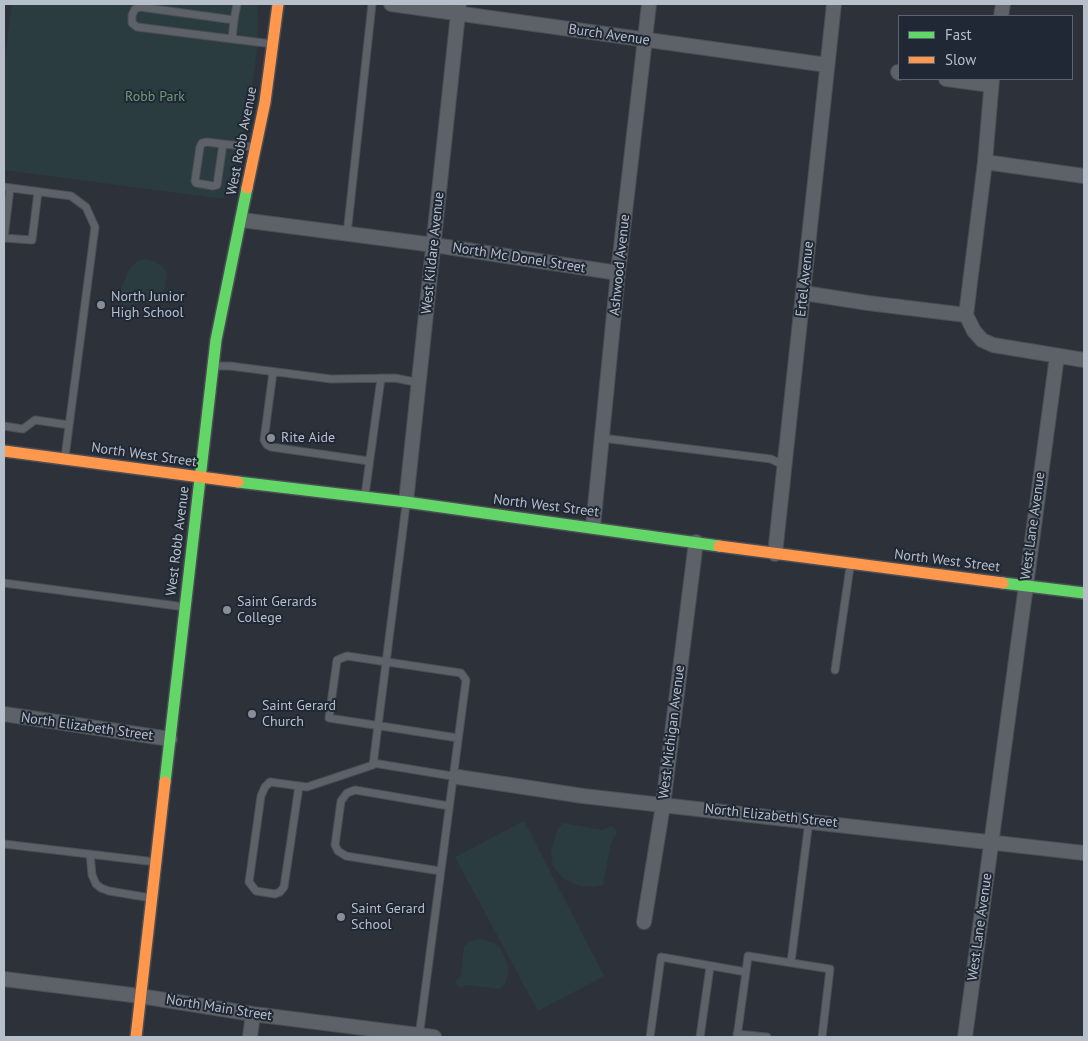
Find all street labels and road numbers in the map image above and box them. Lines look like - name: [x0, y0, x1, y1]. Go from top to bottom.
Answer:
- street label: Burch Avenue: [567, 21, 651, 49]
- street label: West Robb Avenue: [223, 85, 261, 197]
- street label: West Kildare Avenue: [418, 191, 448, 315]
- street label: Ashwood Avenue: [606, 213, 634, 317]
- street label: North Mc Donel Street: [451, 239, 587, 277]
- street label: Ertel Avenue: [793, 240, 817, 318]
- street label: North West Street: [90, 439, 198, 471]
- street label: West Lane Avenue: [1017, 471, 1049, 581]
- street label: West Robb Avenue: [163, 485, 193, 597]
- street label: North West Street: [492, 491, 600, 521]
- street label: North West Street: [893, 546, 1001, 576]
- street label: West Michigan Avenue: [655, 664, 689, 800]
- street label: North Elizabeth Street: [20, 709, 154, 745]
- street label: North Elizabeth Street: [704, 801, 838, 831]
- street label: West Lane Avenue: [964, 872, 996, 982]
- street label: North Main Street: [165, 991, 273, 1025]

